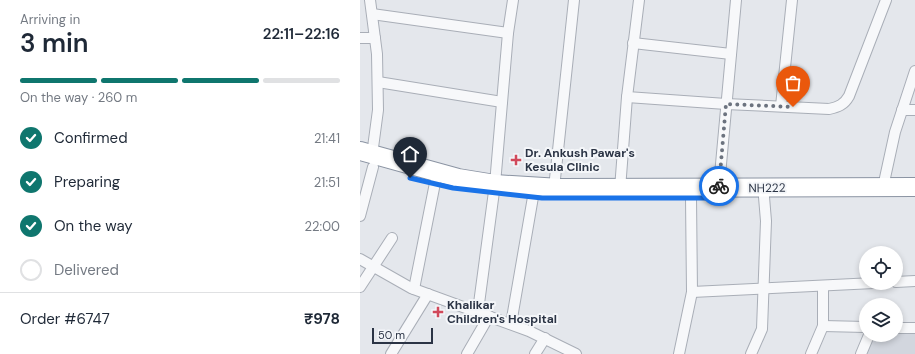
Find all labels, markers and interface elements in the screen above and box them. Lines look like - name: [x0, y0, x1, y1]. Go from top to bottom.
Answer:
- text: Arriving in: [20, 11, 80, 28]
- text: 22:11–22:16: [263, 24, 340, 44]
- text: 3 min: [20, 26, 89, 60]
- pin: [776, 66, 810, 107]
- icon: bag: [782, 72, 804, 94]
- text: On the way · 260 m: [20, 89, 137, 106]
- icon: check: [20, 127, 42, 149]
- text: Confirmed: [54, 128, 128, 148]
- text: 21:41: [314, 130, 340, 147]
- pin: [393, 137, 427, 178]
- icon: home: [399, 143, 421, 165]
- place label: Dr. Ankush Pawar's Kesula Clinic: [525, 145, 635, 175]
- marker: Dr. Ankush Pawar's Kesula Clinic: [510, 154, 522, 166]
- courier: [699, 166, 739, 206]
- icon: check: [20, 171, 42, 193]
- text: Preparing: [54, 172, 120, 192]
- text: 21:51: [314, 174, 340, 191]
- icon: bike: [708, 175, 730, 197]
- street label: NH222: [748, 180, 786, 196]
- icon: check: [20, 215, 42, 237]
- text: On the way: [54, 216, 133, 236]
- text: 22:00: [305, 218, 340, 235]
- map controls: [859, 246, 903, 342]
- button: locate: [859, 246, 903, 290]
- text: Delivered: [54, 260, 119, 280]
- place label: Khalikar Children's Hospital: [447, 297, 557, 327]
- button: layers: [859, 298, 903, 342]
- marker: Khalikar Children's Hospital: [432, 306, 444, 318]
- text: Order #6747: [20, 309, 110, 329]
- text: ₹978: [304, 309, 340, 329]
- scale bar: [372, 326, 433, 345]
- text: 50 m: [378, 328, 405, 342]

